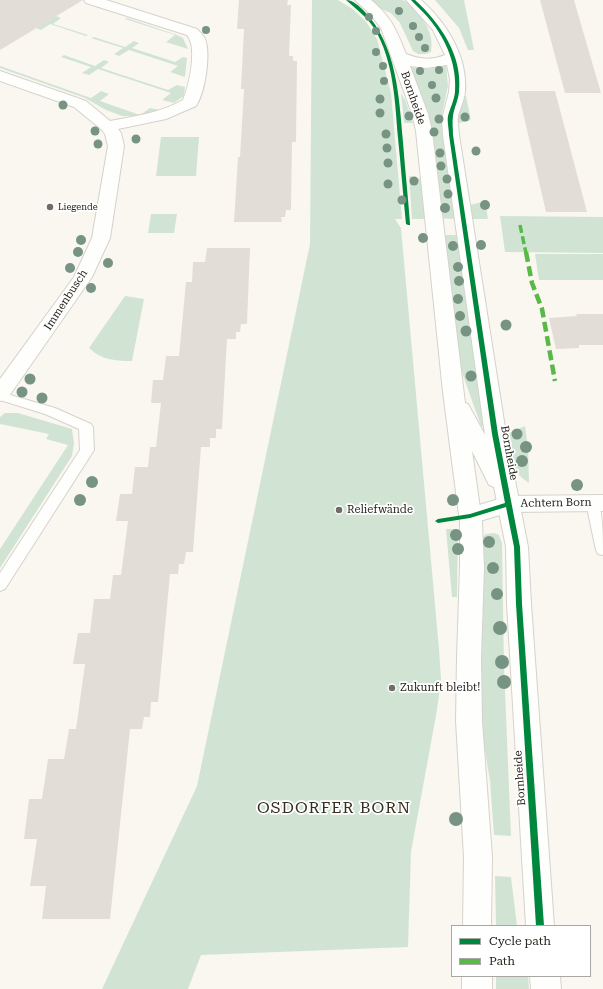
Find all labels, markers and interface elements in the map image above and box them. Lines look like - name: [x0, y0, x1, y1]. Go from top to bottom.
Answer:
- street label: Bornheide: [398, 70, 428, 126]
- marker: Liegende: [45, 202, 55, 212]
- place label: Liegende: [58, 202, 98, 212]
- street label: Immenbusch: [42, 267, 90, 333]
- street label: Bornheide: [498, 425, 520, 481]
- street label: Achtern Born: [520, 496, 592, 510]
- place label: Reliefwände: [347, 503, 413, 517]
- marker: Reliefwände: [334, 505, 344, 515]
- place label: Zukunft bleibt!: [400, 681, 480, 695]
- marker: Zukunft bleibt!: [387, 683, 397, 693]
- street label: Bornheide: [511, 750, 529, 806]
- district label: OSDORFER BORN: [257, 798, 411, 818]
- legend: [451, 925, 591, 977]
- text: Cycle path: [489, 934, 551, 948]
- text: Path: [489, 954, 515, 968]

